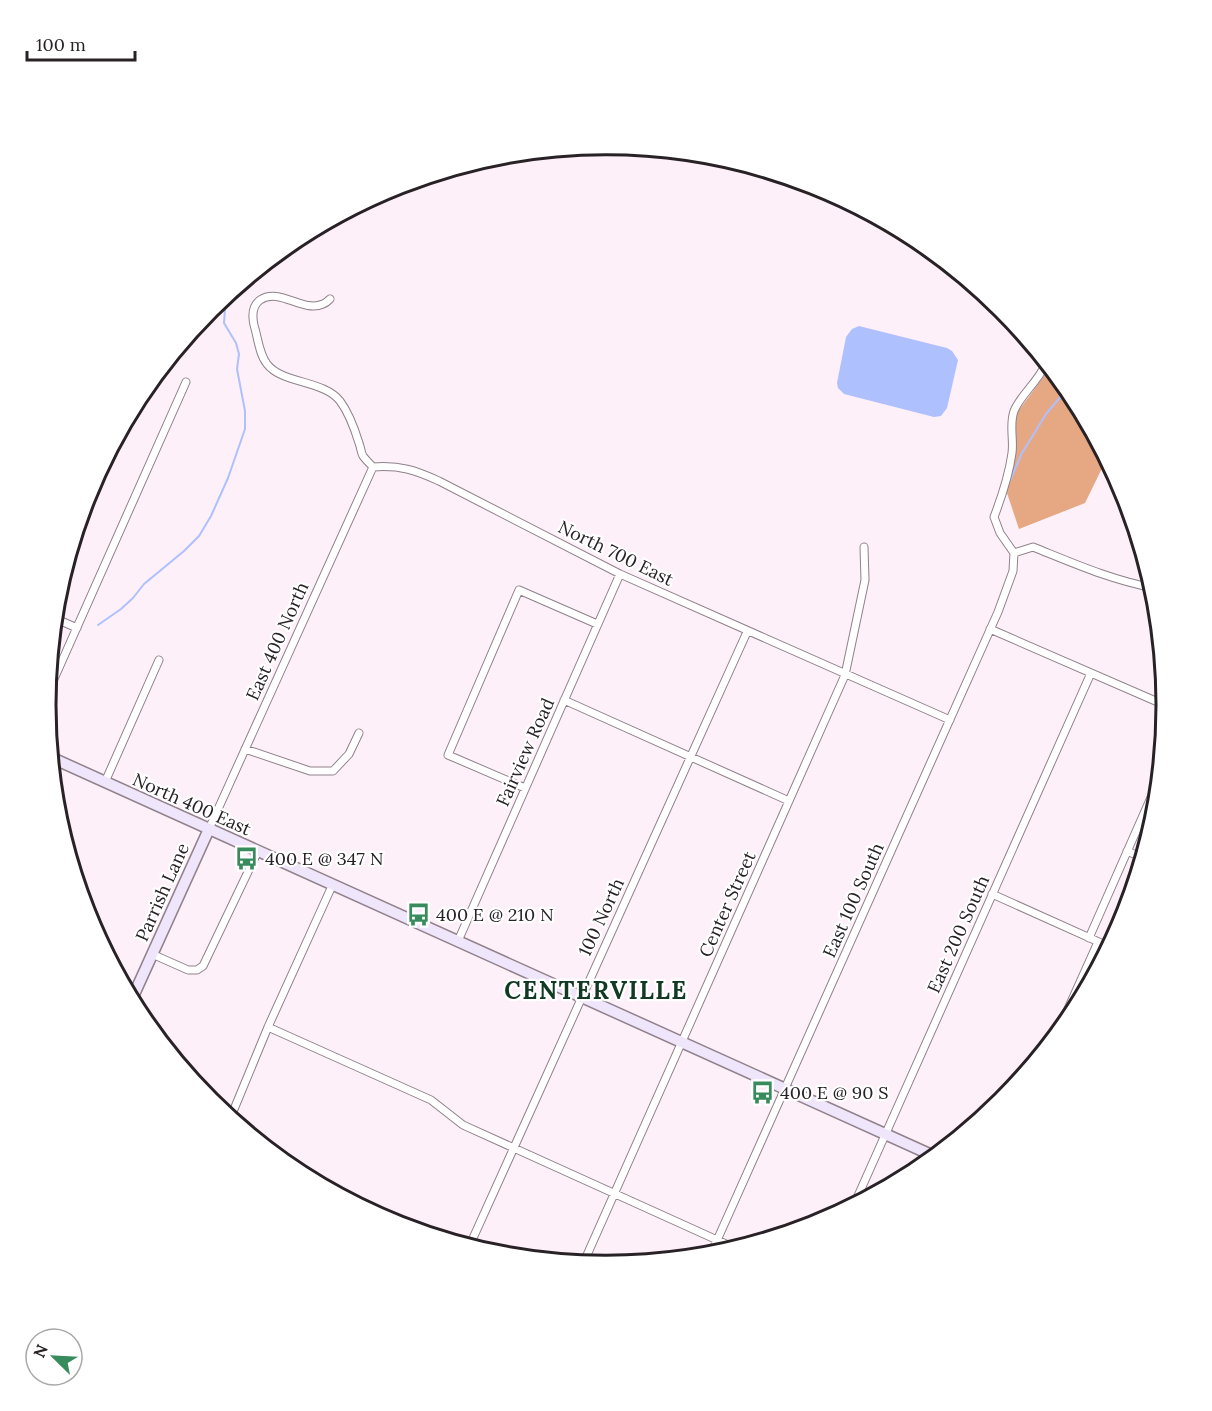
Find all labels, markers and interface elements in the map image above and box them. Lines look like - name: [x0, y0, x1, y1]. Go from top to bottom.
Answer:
- scale bar: [27, 24, 135, 62]
- text: 100 m: [36, 33, 86, 56]
- street label: North 700 East: [554, 515, 678, 591]
- street label: East 400 North: [241, 578, 313, 704]
- street label: Fairview Road: [491, 694, 559, 810]
- street label: North 400 East: [129, 768, 255, 840]
- street label: Parrish Lane: [130, 839, 194, 945]
- street label: East 100 South: [817, 839, 889, 961]
- bus stop icon: 400 E @ 347 N: [234, 845, 260, 871]
- place label: 400 E @ 347 N: [265, 847, 383, 870]
- street label: Center Street: [693, 848, 761, 960]
- street label: East 200 South: [922, 871, 994, 996]
- street label: 100 North: [573, 874, 629, 960]
- bus stop icon: 400 E @ 210 N: [405, 901, 431, 927]
- place label: 400 E @ 210 N: [436, 903, 554, 926]
- district label: CENTERVILLE: [504, 975, 688, 1006]
- bus stop icon: 400 E @ 90 S: [749, 1079, 775, 1105]
- place label: 400 E @ 90 S: [780, 1081, 888, 1104]
- north arrow: [24, 1327, 84, 1387]
- text: N: [29, 1341, 52, 1361]

